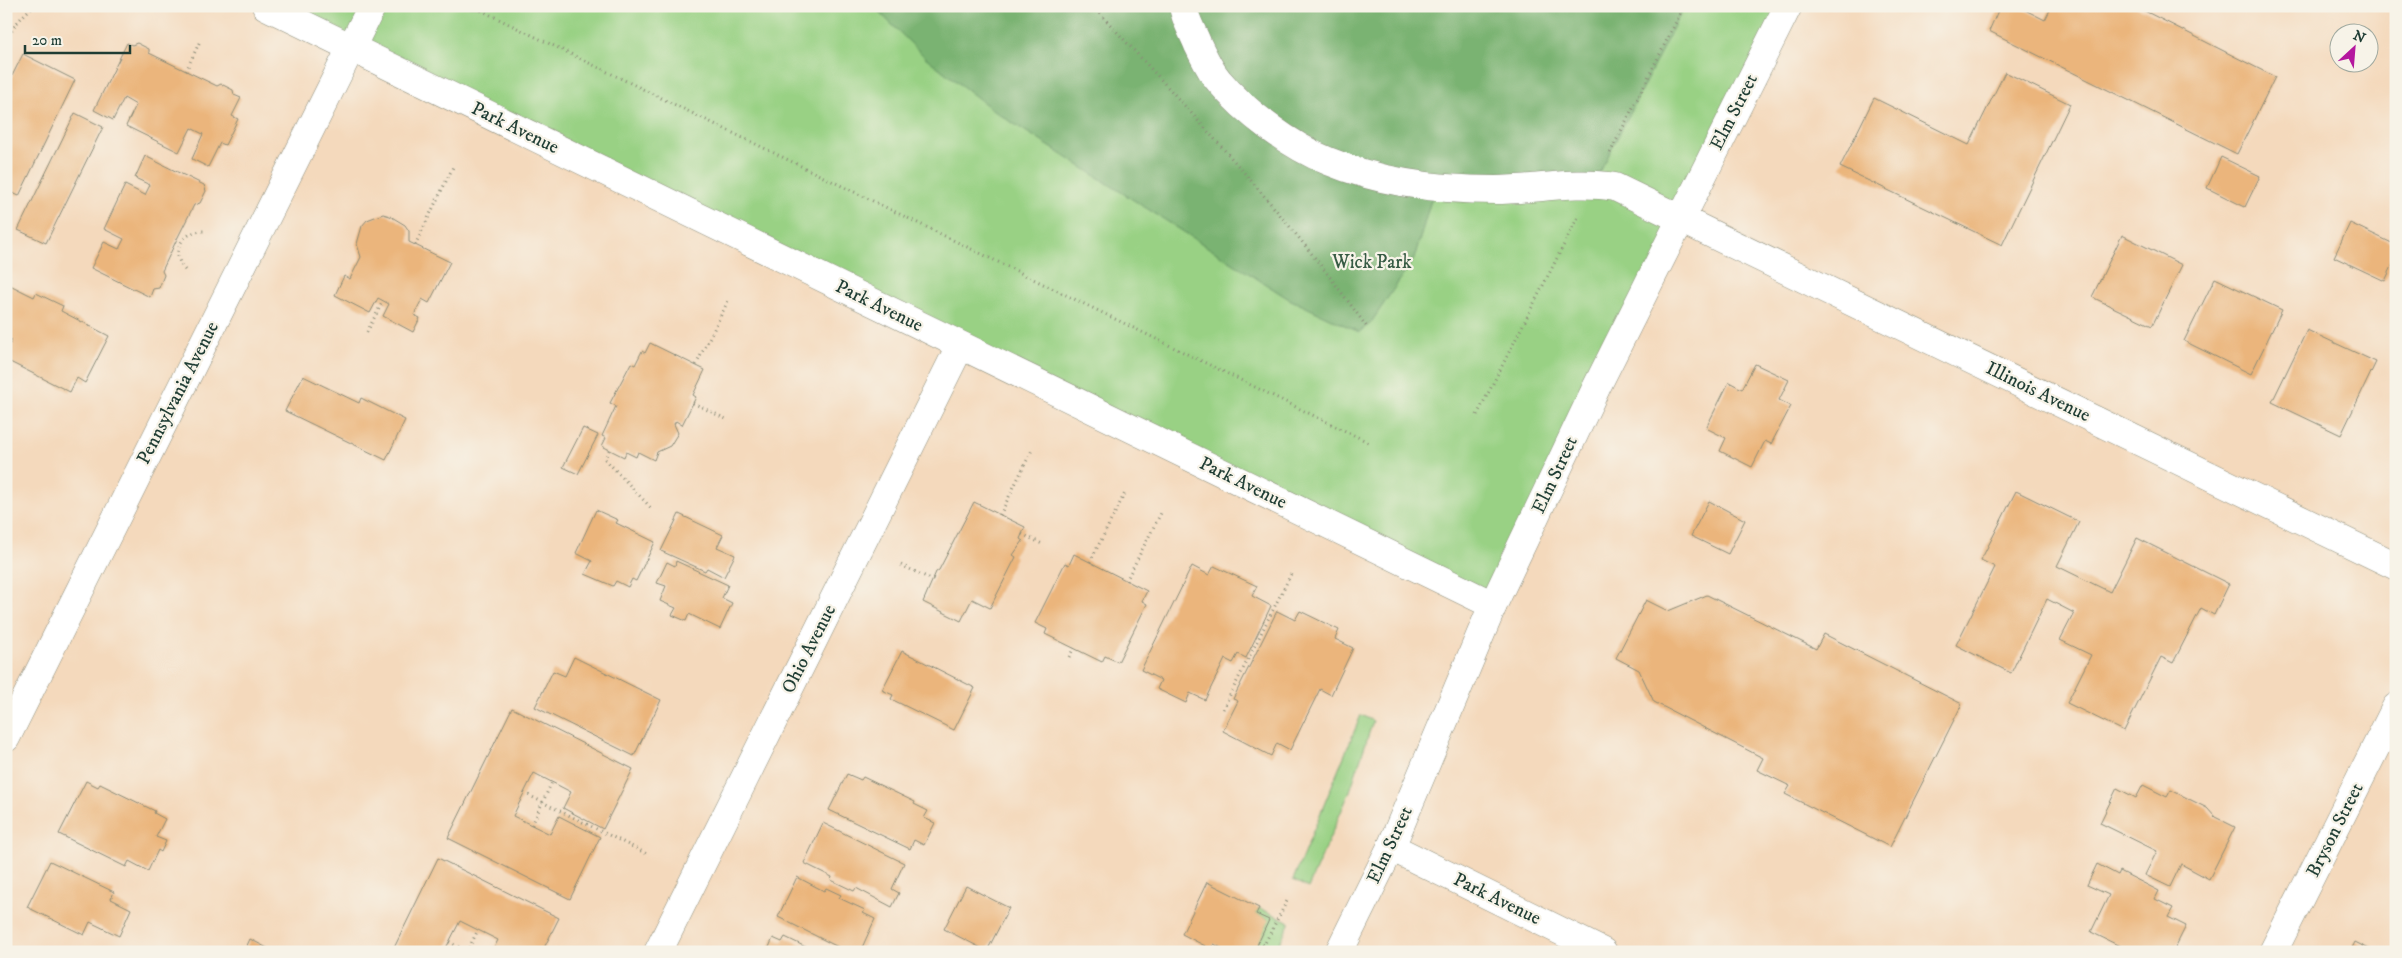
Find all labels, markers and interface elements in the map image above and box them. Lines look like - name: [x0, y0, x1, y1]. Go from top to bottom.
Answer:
- scale bar: [25, 22, 130, 54]
- north arrow: [2330, 22, 2380, 72]
- text: N: [2350, 27, 2369, 48]
- text: 20 m: [32, 31, 62, 50]
- street label: Elm Street: [1705, 70, 1763, 154]
- street label: Park Avenue: [468, 97, 563, 159]
- park label: Wick Park: [1331, 251, 1412, 274]
- street label: Park Avenue: [832, 275, 927, 337]
- street label: Pennsylvania Avenue: [132, 318, 224, 468]
- street label: Illinois Avenue: [1982, 357, 2094, 427]
- street label: Elm Street: [1527, 433, 1583, 517]
- street label: Park Avenue: [1196, 452, 1291, 514]
- street label: Ohio Avenue: [777, 601, 841, 697]
- street label: Bryson Street: [2301, 779, 2369, 881]
- street label: Elm Street: [1362, 803, 1418, 887]
- street label: Park Avenue: [1450, 868, 1545, 930]

